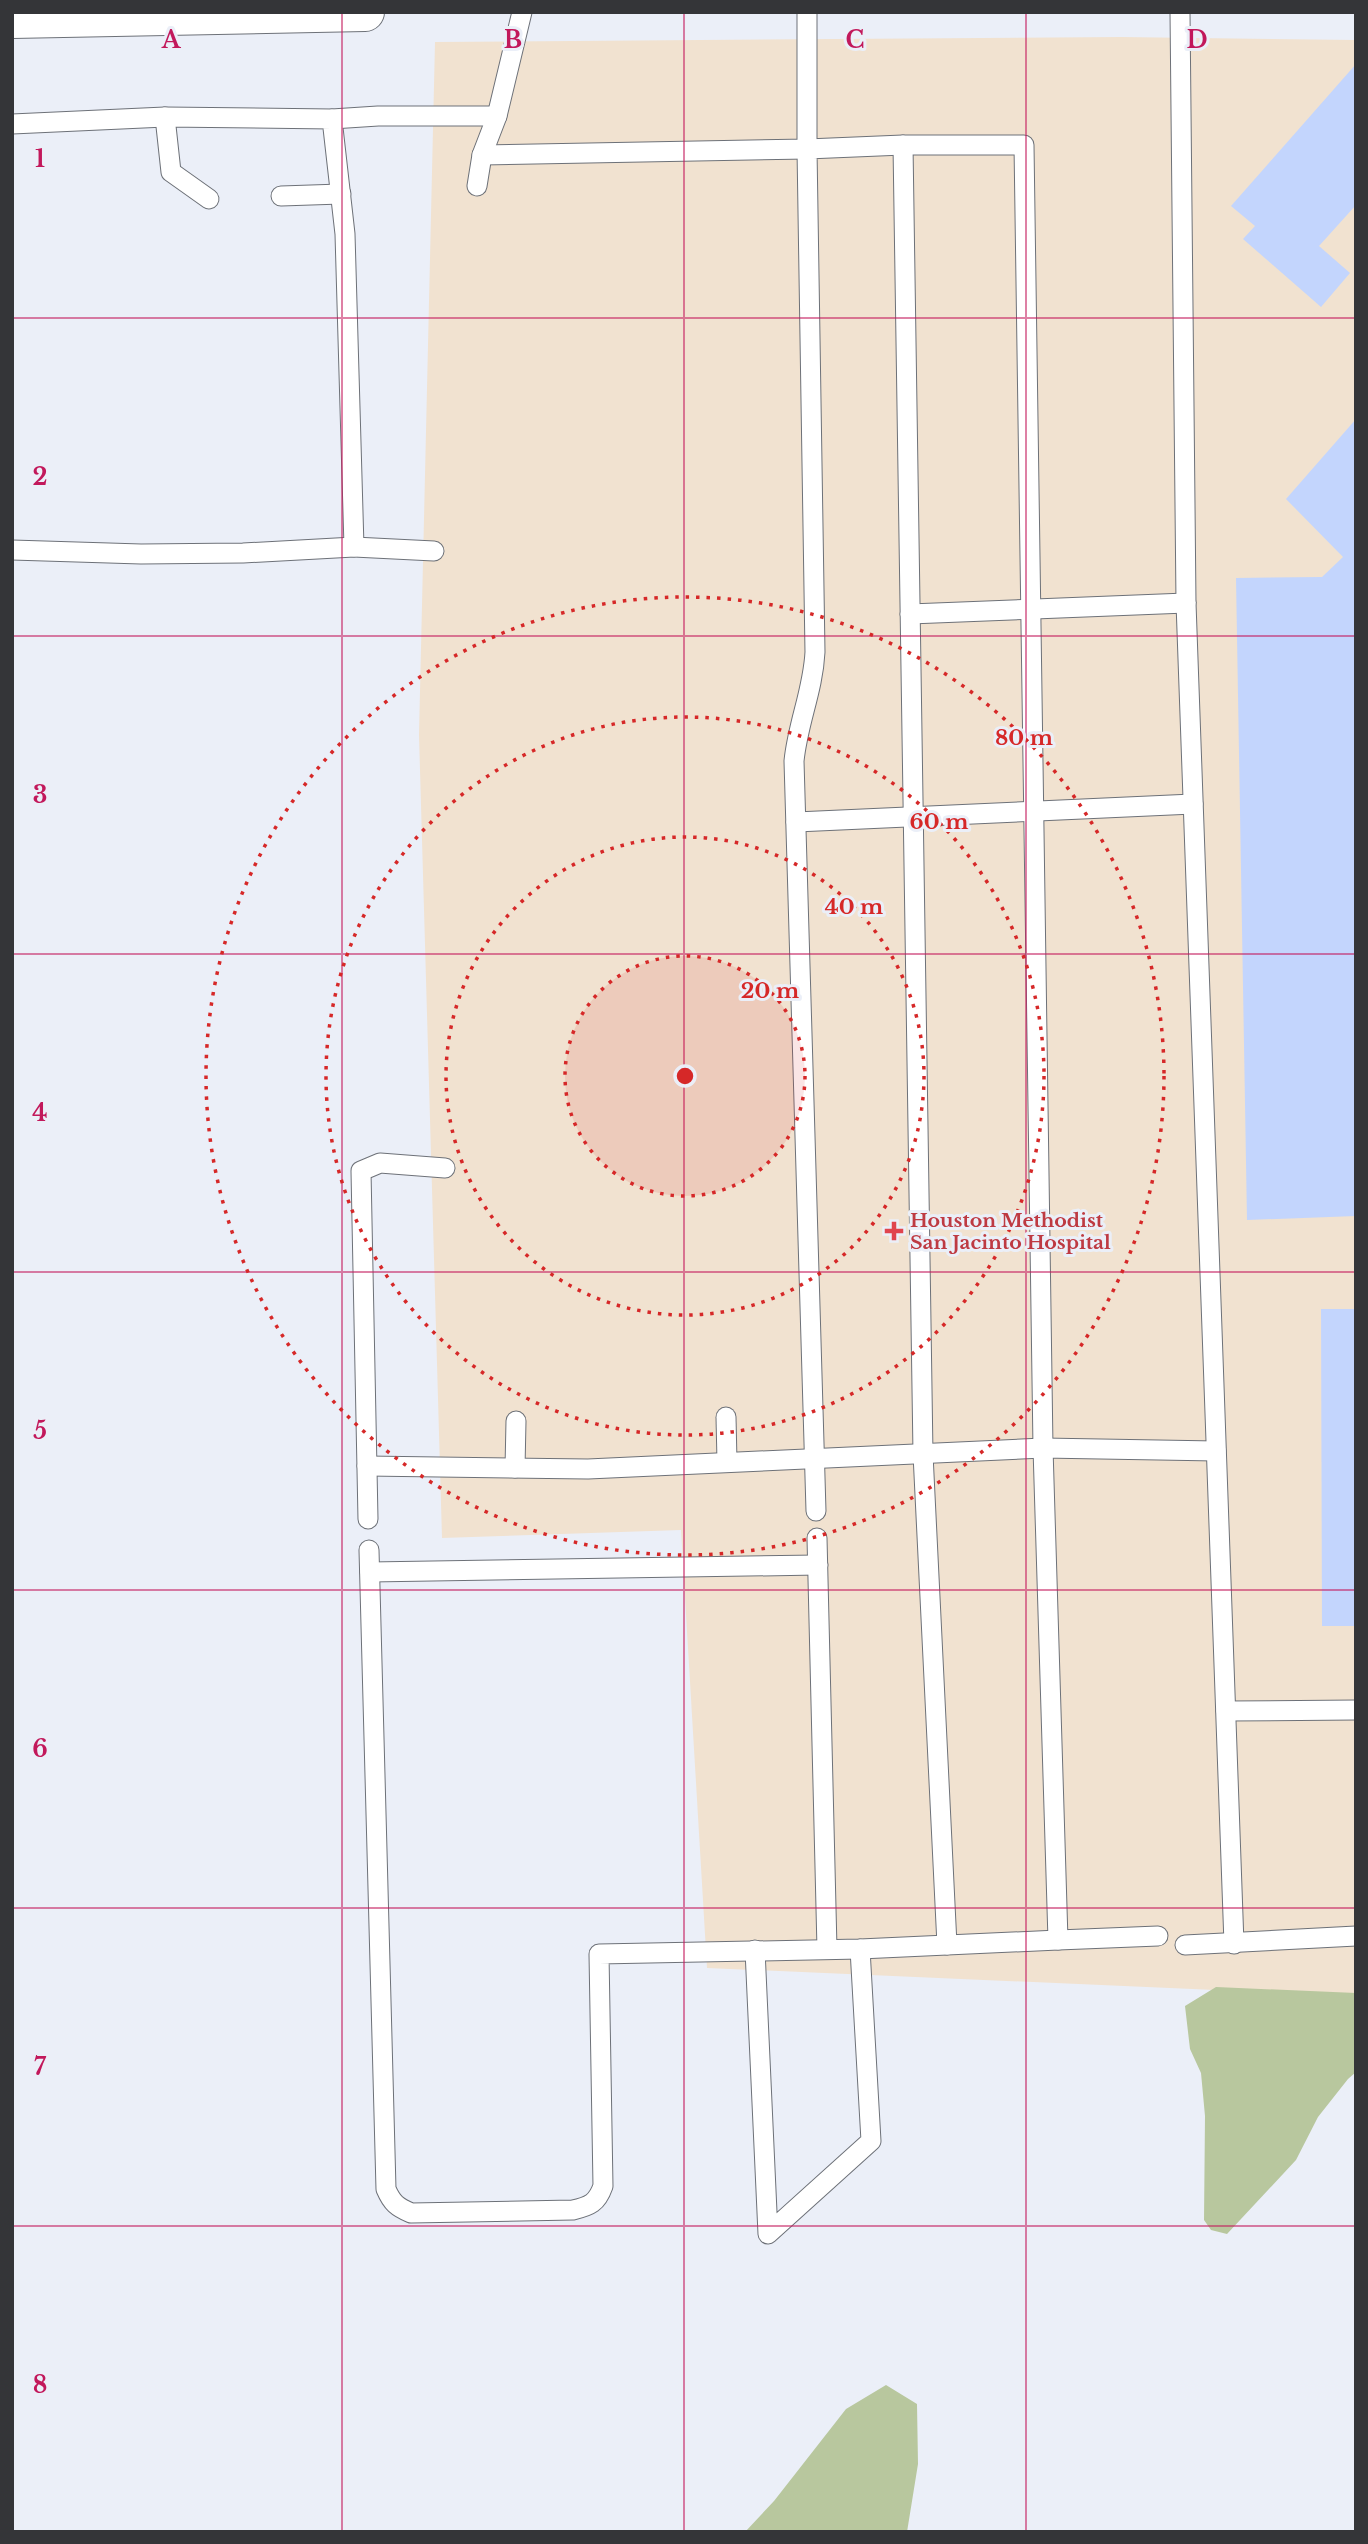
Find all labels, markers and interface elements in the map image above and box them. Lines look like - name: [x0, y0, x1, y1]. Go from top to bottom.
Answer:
- text: A: [161, 26, 182, 54]
- text: B: [504, 26, 522, 54]
- text: C: [846, 26, 864, 54]
- text: D: [1186, 26, 1208, 54]
- text: 1: [35, 145, 45, 173]
- text: 2: [33, 463, 47, 491]
- text: 80 m: [995, 725, 1053, 751]
- text: 3: [33, 781, 47, 809]
- text: 60 m: [910, 809, 968, 835]
- text: 40 m: [825, 894, 883, 920]
- text: 20 m: [741, 978, 799, 1004]
- centre of rings: [673, 1064, 697, 1088]
- text: 4: [32, 1099, 48, 1127]
- place label: Houston Methodist San Jacinto Hospital: [910, 1209, 1111, 1254]
- marker: Houston Methodist San Jacinto Hospital: [884, 1221, 904, 1241]
- text: 5: [33, 1417, 47, 1445]
- text: 6: [32, 1735, 48, 1763]
- text: 7: [34, 2053, 47, 2081]
- text: 8: [33, 2371, 47, 2399]

